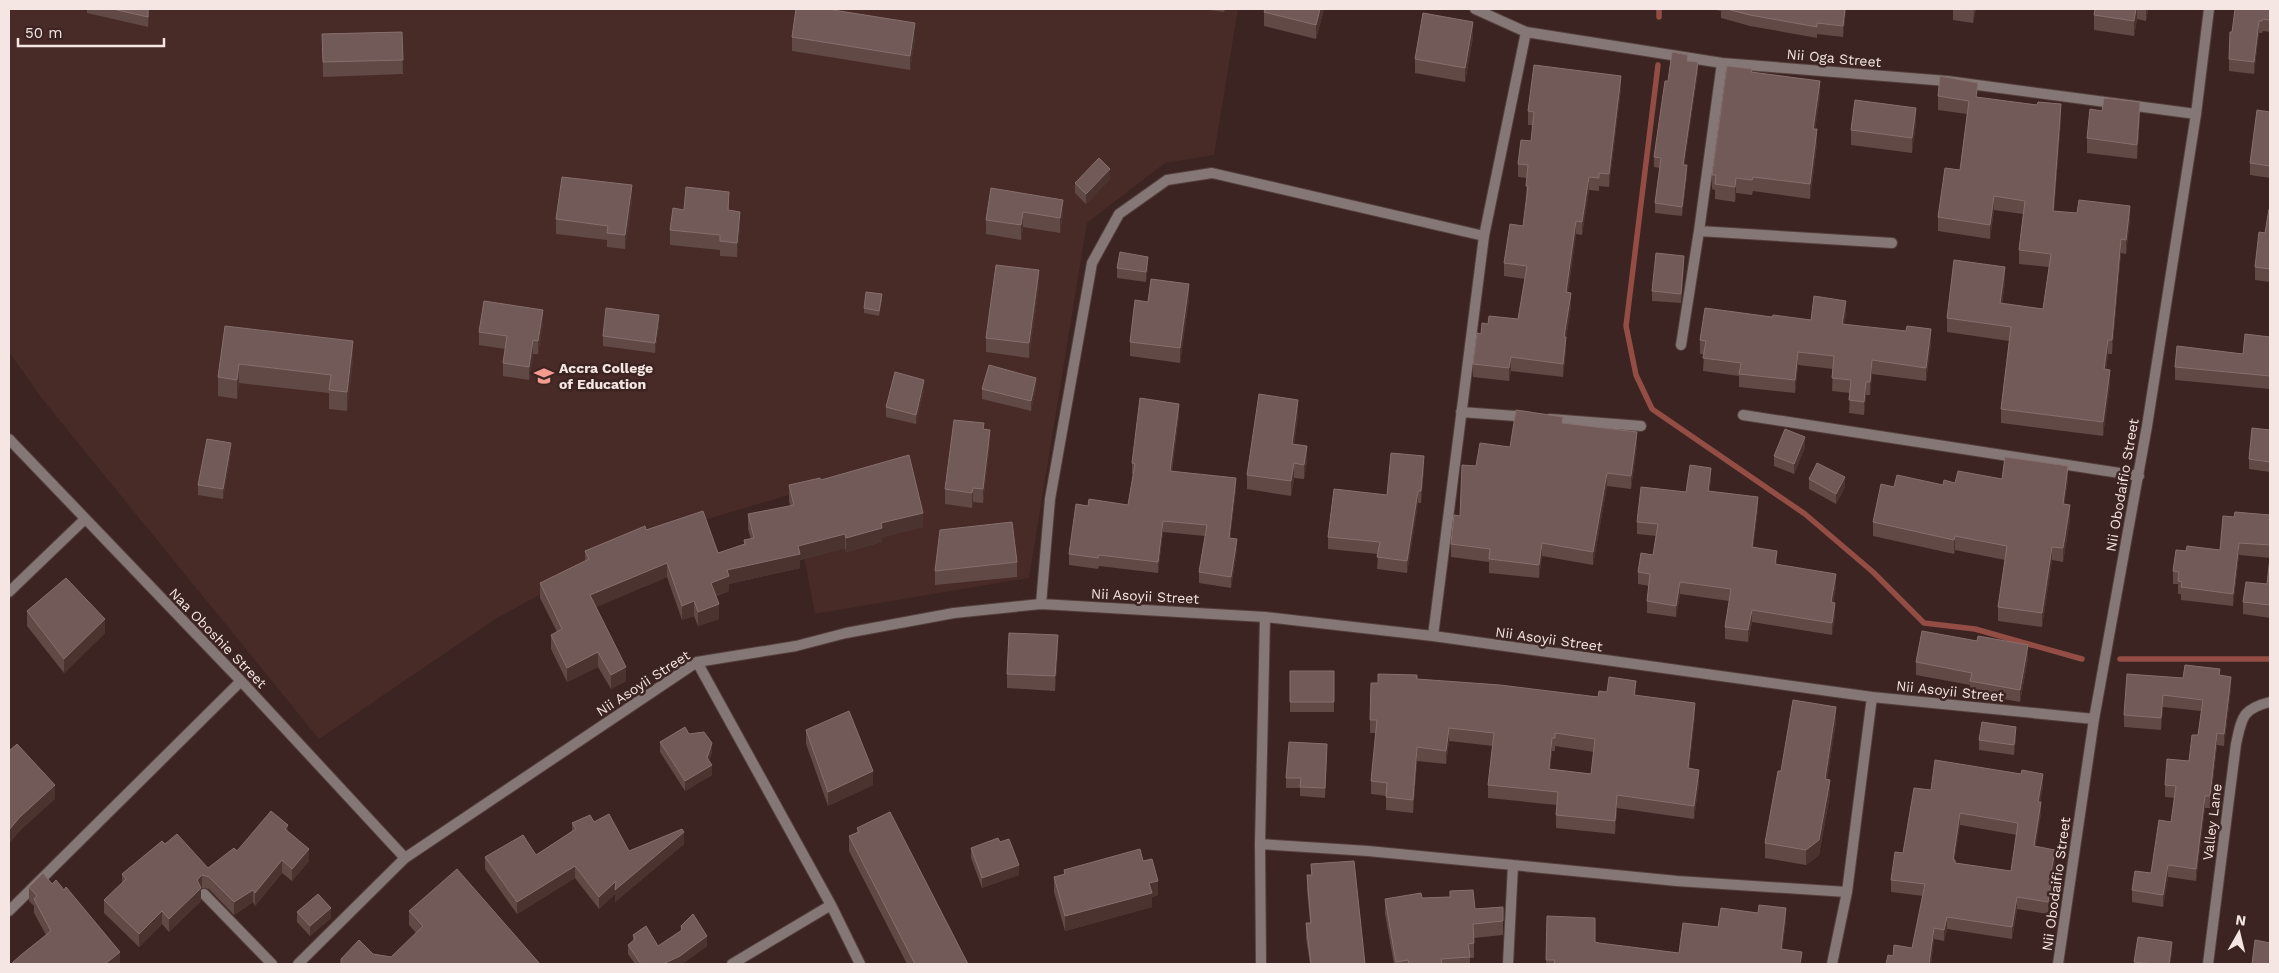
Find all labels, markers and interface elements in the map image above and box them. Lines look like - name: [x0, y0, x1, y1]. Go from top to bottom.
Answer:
- scale bar: [18, 15, 164, 47]
- text: 50 m: [25, 24, 62, 42]
- street label: Nii Oga Street: [1786, 46, 1882, 70]
- place label: Accra College of Education: [559, 360, 653, 392]
- school or university icon: Accra College of Education: [533, 365, 555, 387]
- street label: Nii Obodaifio Street: [2102, 417, 2142, 553]
- street label: Naa Oboshie Street: [166, 585, 270, 691]
- street label: Nii Asoyii Street: [1091, 585, 1200, 607]
- street label: Nii Asoyii Street: [1494, 624, 1604, 654]
- street label: Nii Asoyii Street: [593, 647, 693, 719]
- street label: Nii Asoyii Street: [1895, 677, 2005, 705]
- street label: Valley Lane: [2199, 783, 2225, 861]
- street label: Nii Obodaifio Street: [2039, 816, 2073, 952]
- north arrow: [2214, 908, 2264, 958]
- text: N: [2235, 911, 2247, 929]

